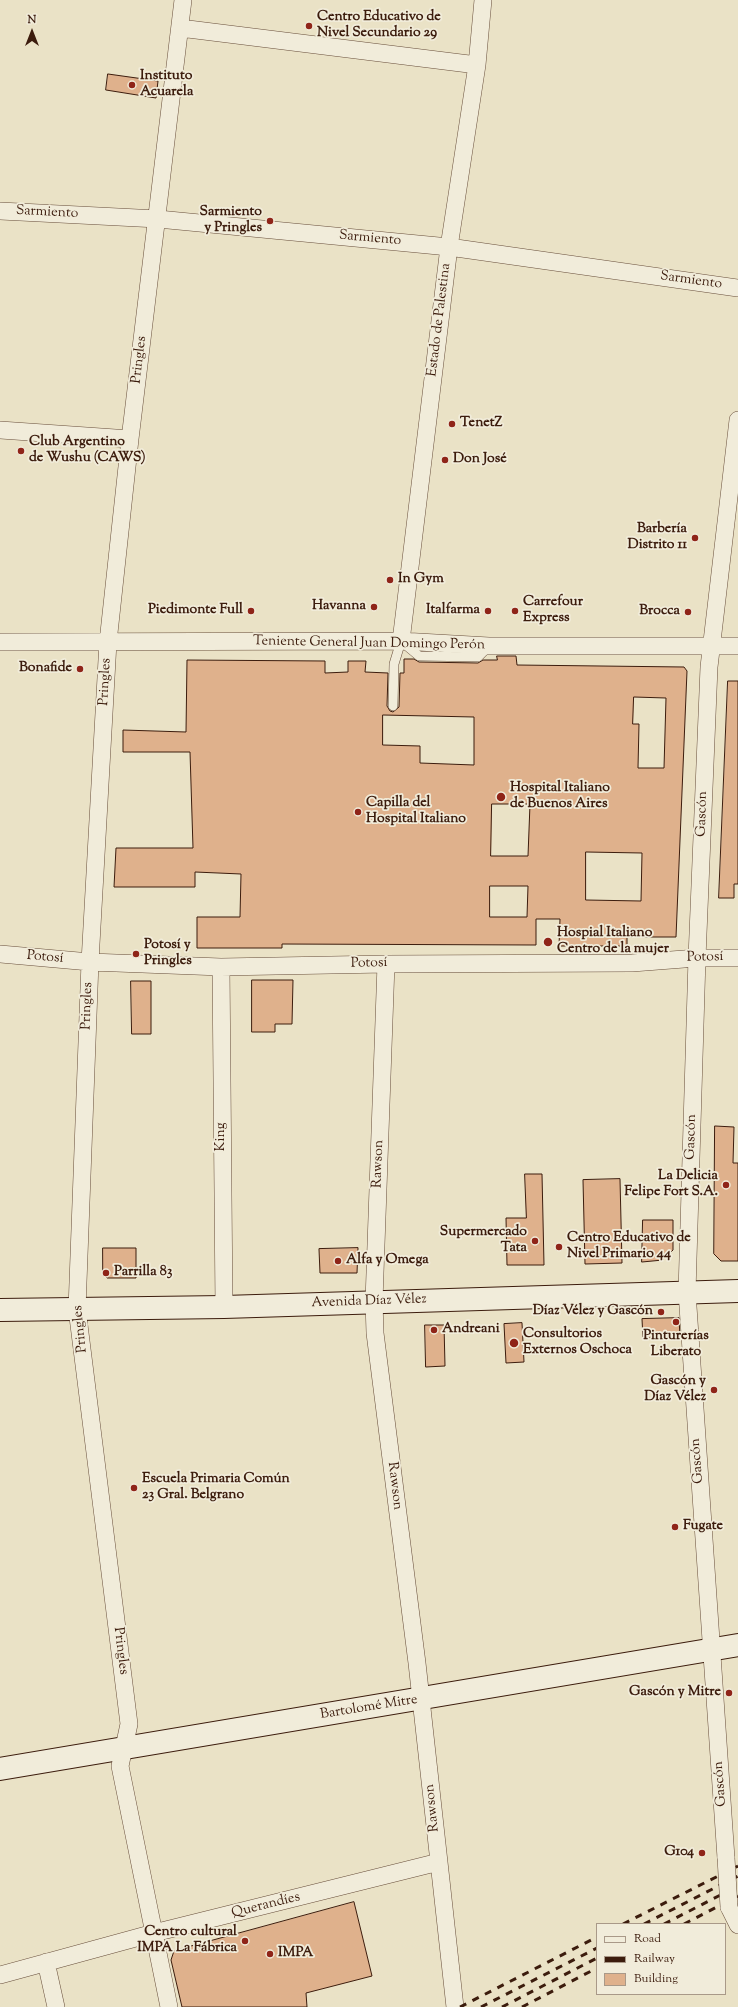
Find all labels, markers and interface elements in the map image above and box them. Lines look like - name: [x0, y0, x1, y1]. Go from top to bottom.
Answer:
- place label: Centro Educativo de Nivel Secundario 29: [317, 10, 441, 42]
- north arrow: [12, 12, 52, 52]
- text: N: [28, 12, 36, 28]
- marker: Centro Educativo de Nivel Secundario 29: [304, 21, 314, 31]
- place label: Instituto Acuarela: [140, 69, 193, 102]
- marker: Instituto Acuarela: [127, 80, 137, 90]
- street label: Sarmiento: [15, 203, 79, 223]
- place label: Sarmiento y Pringles: [200, 205, 262, 238]
- marker: Sarmiento y Pringles: [265, 216, 275, 226]
- street label: Sarmiento: [338, 228, 402, 250]
- street label: Estado de Palestina: [425, 262, 455, 378]
- street label: Sarmiento: [659, 268, 723, 294]
- street label: Pringles: [129, 335, 151, 385]
- place label: TenetZ: [460, 416, 502, 432]
- marker: TenetZ: [447, 419, 457, 429]
- place label: Club Argentino de Wushu (CAWS): [29, 435, 146, 468]
- marker: Club Argentino de Wushu (CAWS): [16, 446, 26, 456]
- place label: Don José: [453, 452, 507, 468]
- marker: Don José: [440, 455, 450, 465]
- place label: Barbería Distrito 11: [628, 522, 687, 554]
- marker: Barbería Distrito 11: [690, 533, 700, 543]
- place label: In Gym: [398, 572, 444, 588]
- marker: In Gym: [385, 575, 395, 585]
- place label: Carrefour Express: [523, 595, 583, 628]
- place label: Havanna: [312, 599, 366, 615]
- marker: Havanna: [369, 602, 379, 612]
- place label: Piedimonte Full: [148, 603, 243, 619]
- place label: Italfarma: [426, 603, 480, 619]
- place label: Brocca: [639, 604, 680, 620]
- marker: Piedimonte Full: [246, 606, 256, 616]
- marker: Italfarma: [483, 606, 493, 616]
- marker: Carrefour Express: [510, 606, 520, 616]
- marker: Brocca: [683, 607, 693, 617]
- street label: Teniente General Juan Domingo Perón: [253, 634, 485, 654]
- street label: Pringles: [96, 658, 116, 706]
- place label: Bonafide: [19, 661, 72, 677]
- marker: Bonafide: [75, 664, 85, 674]
- place label: Hospital Italiano de Buenos Aires: [510, 781, 610, 814]
- marker: Hospital Italiano de Buenos Aires: [495, 791, 507, 803]
- street label: Gascón: [694, 791, 712, 837]
- place label: Capilla del Hospital Italiano: [366, 796, 466, 828]
- marker: Capilla del Hospital Italiano: [353, 807, 363, 817]
- place label: Hospial Italiano Centro de la mujer: [557, 926, 669, 958]
- marker: Hospial Italiano Centro de la mujer: [542, 936, 554, 948]
- place label: Potosí y Pringles: [144, 938, 192, 970]
- street label: Potosí: [26, 948, 64, 968]
- marker: Potosí y Pringles: [131, 949, 141, 959]
- street label: Potosí: [686, 949, 724, 967]
- street label: Potosí: [350, 955, 388, 973]
- street label: Pringles: [79, 982, 97, 1030]
- street label: Gascón: [683, 1114, 701, 1160]
- street label: King: [214, 1122, 230, 1152]
- street label: Rawson: [370, 1140, 388, 1188]
- place label: La Delicia Felipe Fort S.A.: [624, 1169, 718, 1202]
- marker: La Delicia Felipe Fort S.A.: [721, 1180, 731, 1190]
- place label: Supermercado Tata: [440, 1225, 527, 1258]
- place label: Centro Educativo de Nivel Primario 44: [567, 1231, 691, 1264]
- marker: Supermercado Tata: [530, 1236, 540, 1246]
- marker: Centro Educativo de Nivel Primario 44: [554, 1242, 564, 1252]
- place label: Alfa y Omega: [346, 1253, 429, 1269]
- marker: Alfa y Omega: [333, 1256, 343, 1266]
- place label: Parrilla 83: [114, 1265, 172, 1281]
- marker: Parrilla 83: [101, 1268, 111, 1278]
- street label: Avenida Díaz Vélez: [311, 1292, 427, 1312]
- street label: Pringles: [70, 1304, 92, 1354]
- place label: Díaz Vélez y Gascón: [533, 1304, 653, 1320]
- marker: Díaz Vélez y Gascón: [656, 1307, 666, 1317]
- marker: Pinturerías Liberato: [671, 1317, 681, 1327]
- place label: Andreani: [442, 1322, 500, 1338]
- marker: Andreani: [429, 1325, 439, 1335]
- place label: Consultorios Externos Oschoca: [523, 1327, 632, 1360]
- place label: Pinturerías Liberato: [643, 1329, 709, 1362]
- marker: Consultorios Externos Oschoca: [508, 1337, 520, 1349]
- place label: Gascón y Díaz Vélez: [644, 1374, 706, 1406]
- marker: Gascón y Díaz Vélez: [709, 1385, 719, 1395]
- street label: Gascón: [688, 1438, 708, 1484]
- street label: Rawson: [383, 1461, 405, 1511]
- place label: Escuela Primaria Común 23 Gral. Belgrano: [142, 1472, 290, 1504]
- marker: Escuela Primaria Común 23 Gral. Belgrano: [129, 1483, 139, 1493]
- place label: Fugate: [683, 1519, 723, 1535]
- marker: Fugate: [670, 1522, 680, 1532]
- street label: Pringles: [109, 1626, 131, 1676]
- place label: Gascón y Mitre: [629, 1685, 721, 1701]
- marker: Gascón y Mitre: [724, 1688, 734, 1698]
- street label: Bartolomé Mitre: [319, 1692, 419, 1724]
- street label: Gascón: [711, 1761, 731, 1807]
- street label: Rawson: [422, 1783, 444, 1833]
- place label: G104: [664, 1845, 694, 1861]
- marker: G104: [697, 1848, 707, 1858]
- street label: Querandíes: [230, 1889, 302, 1923]
- legend: [596, 1923, 726, 1995]
- place label: Centro cultural IMPA La Fábrica: [137, 1925, 237, 1958]
- text: Road: [634, 1930, 661, 1948]
- marker: Centro cultural IMPA La Fábrica: [240, 1936, 250, 1946]
- place label: IMPA: [278, 1946, 313, 1962]
- marker: IMPA: [265, 1949, 275, 1959]
- text: Railway: [634, 1950, 675, 1968]
- text: Building: [634, 1970, 678, 1988]

